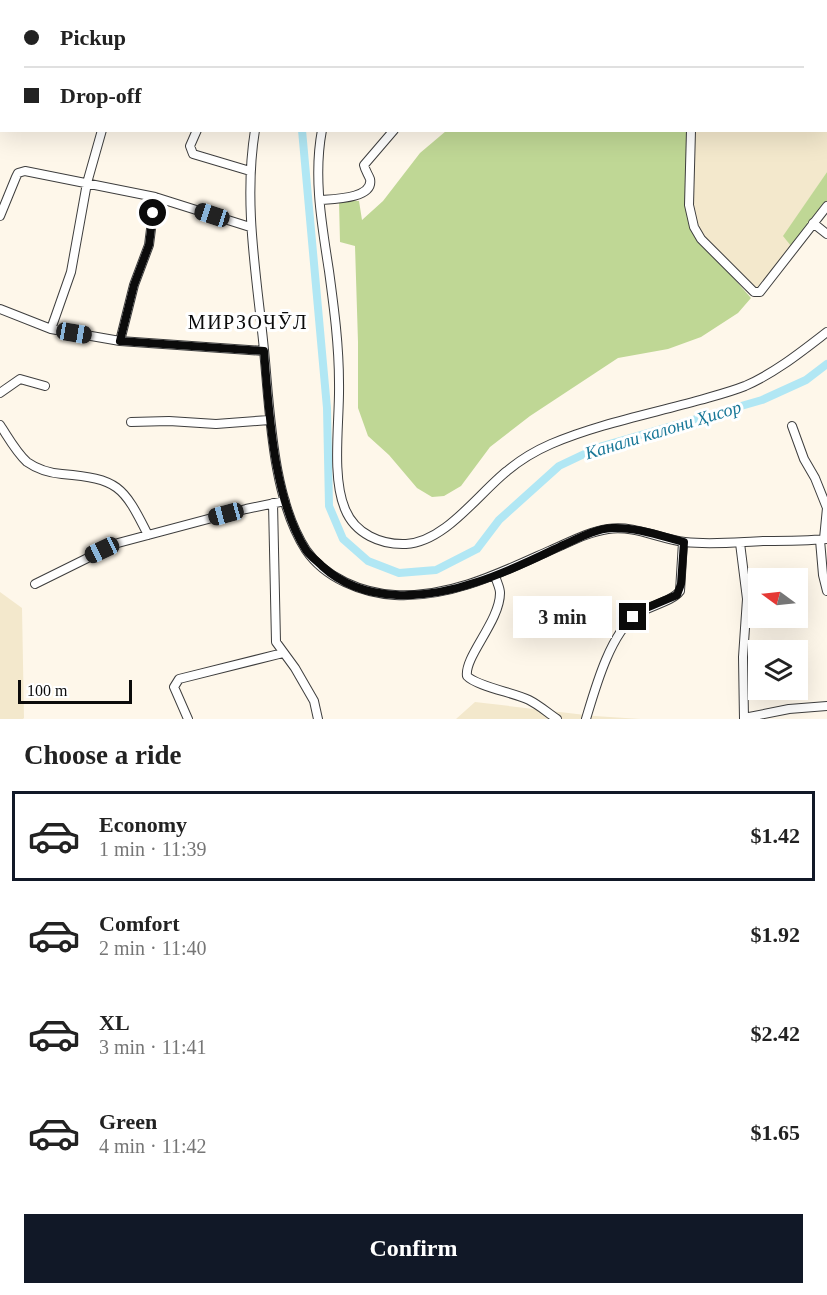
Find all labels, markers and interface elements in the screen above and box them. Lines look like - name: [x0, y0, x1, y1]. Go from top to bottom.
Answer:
- text: Pickup: [60, 25, 126, 50]
- text: Drop-off: [60, 83, 141, 108]
- route start: [139, 199, 166, 226]
- car: [192, 201, 232, 229]
- district label: МИРЗОЧӮЛ: [188, 311, 308, 333]
- car: [55, 321, 93, 345]
- water label: Канали калони Ҳисор: [582, 397, 744, 464]
- car: [206, 501, 246, 527]
- car: [82, 534, 122, 566]
- north arrow: [748, 568, 808, 628]
- map controls: [748, 568, 808, 700]
- callout: 3 min: [513, 596, 612, 638]
- route end: [619, 603, 646, 630]
- text: 3 min: [538, 606, 587, 628]
- button: layers: [748, 640, 808, 700]
- scale bar: [18, 677, 132, 704]
- text: 100 m: [27, 682, 67, 699]
- text: Choose a ride: [24, 740, 182, 770]
- icon: car: [27, 809, 81, 863]
- text: Economy: [99, 812, 187, 837]
- text: $1.42: [751, 823, 800, 848]
- text: 1 min · 11:39: [99, 838, 207, 860]
- icon: car: [27, 908, 81, 962]
- text: Comfort: [99, 911, 180, 936]
- text: $1.92: [751, 922, 800, 947]
- text: 2 min · 11:40: [99, 937, 207, 959]
- icon: car: [27, 1007, 81, 1061]
- text: XL: [99, 1010, 130, 1035]
- text: $2.42: [751, 1021, 800, 1046]
- text: 3 min · 11:41: [99, 1036, 207, 1058]
- icon: car: [27, 1106, 81, 1160]
- text: Green: [99, 1109, 157, 1134]
- text: $1.65: [751, 1120, 800, 1145]
- text: 4 min · 11:42: [99, 1135, 207, 1157]
- button: Confirm: [24, 1214, 803, 1283]

